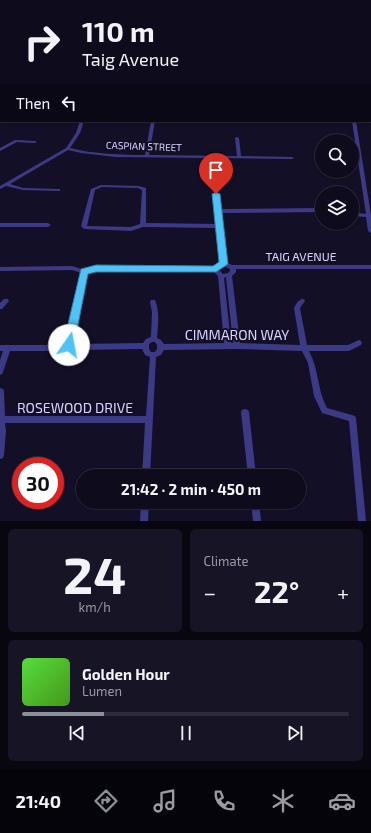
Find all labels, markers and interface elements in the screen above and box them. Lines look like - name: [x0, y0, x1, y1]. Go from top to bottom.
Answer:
- text: 110 m: [82, 14, 155, 48]
- icon: right: [16, 16, 68, 68]
- text: Taig Avenue: [82, 48, 179, 70]
- icon: left: [58, 92, 80, 114]
- text: Then: [16, 94, 50, 112]
- map controls: [315, 134, 359, 230]
- button: search: [315, 134, 359, 178]
- street label: CASPIAN STREET: [106, 139, 182, 153]
- pin: [199, 153, 233, 194]
- icon: arrive: [205, 159, 227, 181]
- button: layers: [315, 186, 359, 230]
- street label: TAIG AVENUE: [265, 249, 337, 263]
- position arrow: [48, 324, 90, 366]
- street label: CIMMARON WAY: [185, 326, 289, 343]
- street label: ROSEWOOD DRIVE: [17, 399, 133, 416]
- speed limit sign: 30: [12, 457, 64, 509]
- text: 21:42 · 2 min · 450 m: [121, 480, 261, 498]
- text: 24: [63, 542, 126, 604]
- text: Climate: [204, 553, 248, 569]
- text: 22°: [254, 573, 299, 609]
- text: −: [204, 579, 216, 605]
- text: +: [337, 579, 349, 605]
- text: km/h: [79, 599, 111, 615]
- text: Golden Hour: [82, 665, 170, 683]
- text: Lumen: [82, 683, 122, 699]
- icon: previous: [66, 722, 88, 744]
- icon: pause: [175, 722, 197, 744]
- icon: next: [284, 722, 306, 744]
- icon: directions: [92, 787, 120, 815]
- icon: music: [151, 787, 179, 815]
- icon: phone: [210, 787, 238, 815]
- icon: climate: [269, 787, 297, 815]
- icon: car: [328, 787, 356, 815]
- text: 21:40: [15, 790, 61, 812]

